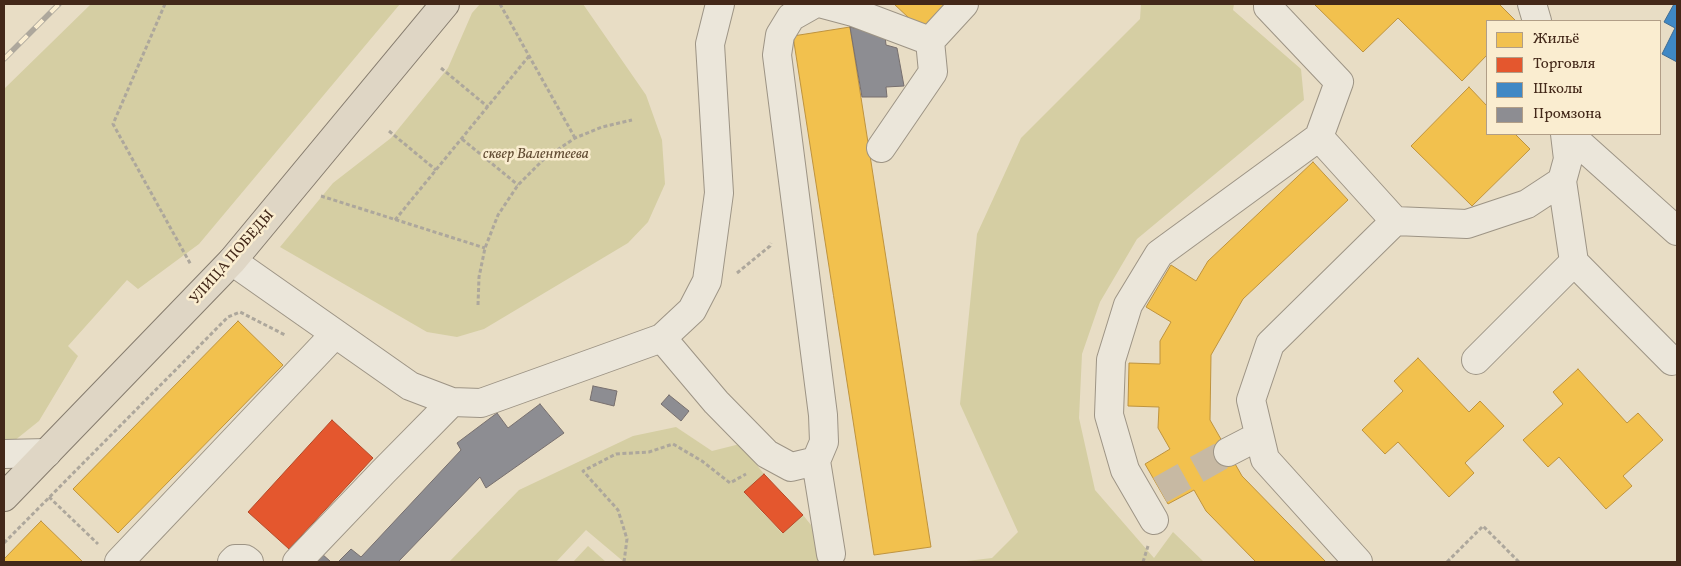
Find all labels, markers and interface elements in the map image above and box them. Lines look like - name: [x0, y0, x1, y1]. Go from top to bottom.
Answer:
- legend: [1486, 20, 1661, 135]
- text: Жильё: [1533, 29, 1579, 50]
- text: Торговля: [1533, 54, 1595, 75]
- text: Школы: [1533, 79, 1583, 100]
- text: Промзона: [1533, 104, 1602, 125]
- park label: сквер Валентеева: [483, 146, 589, 164]
- street label: УЛИЦА ПОБЕДЫ: [187, 207, 279, 309]

